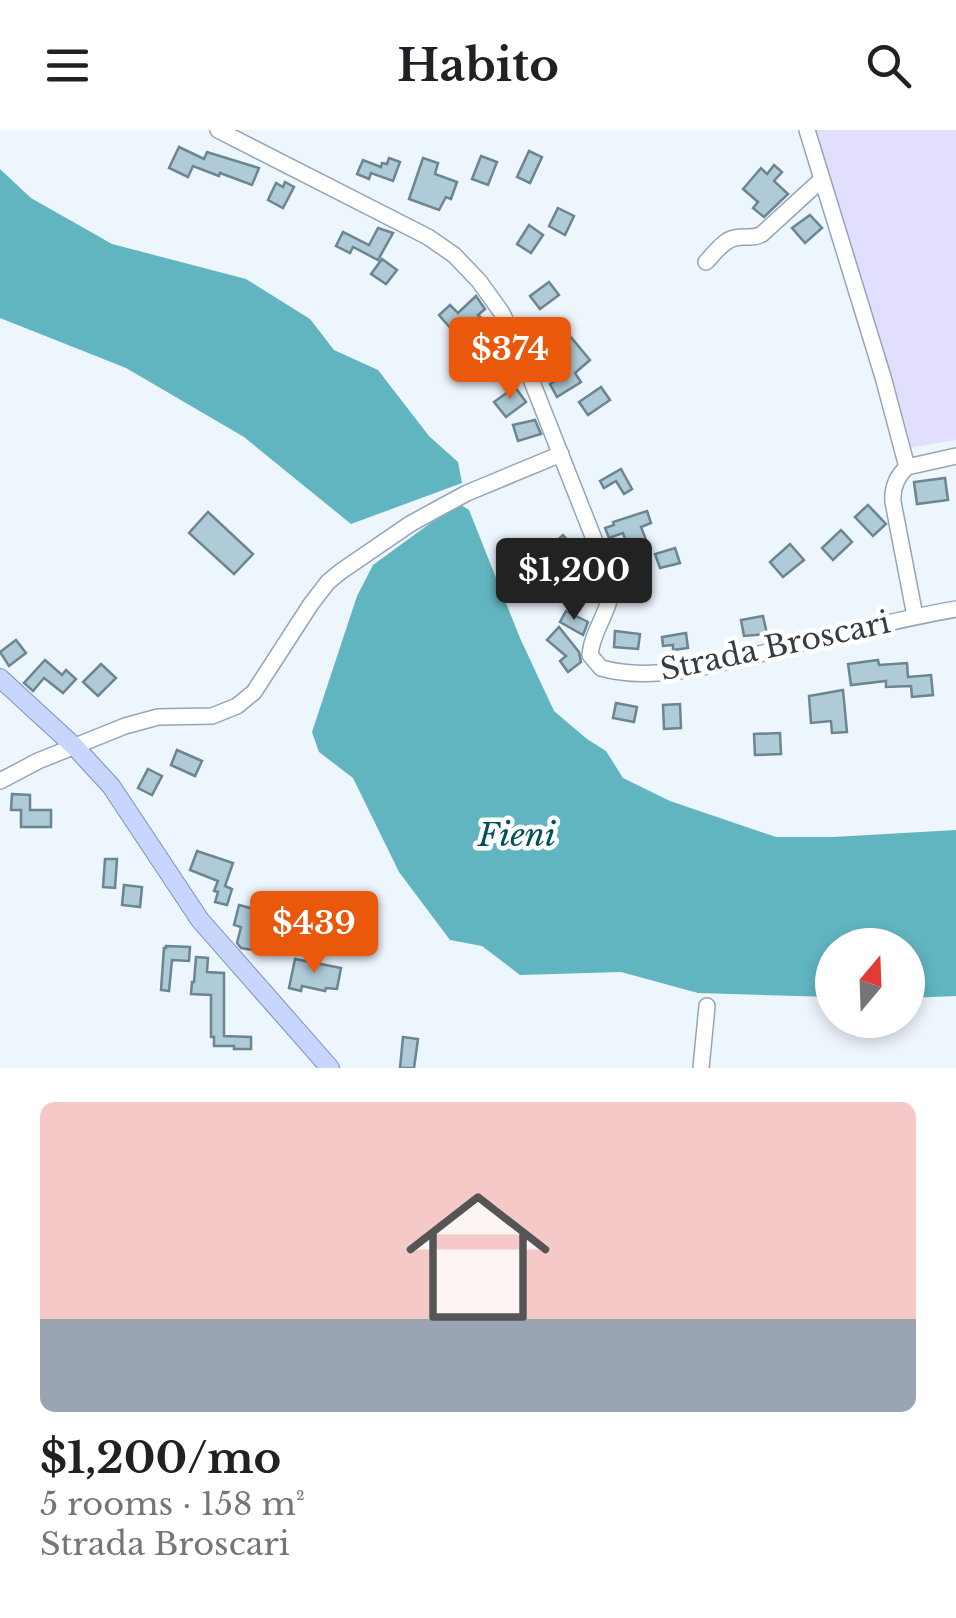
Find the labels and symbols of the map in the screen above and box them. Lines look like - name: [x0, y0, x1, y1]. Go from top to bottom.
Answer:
- pin: $374: [451, 317, 569, 402]
- pin: $1,200: [493, 538, 655, 623]
- street label: Strada Broscari: [657, 604, 893, 688]
- water label: Fieni: [477, 815, 556, 855]
- pin: $439: [255, 891, 373, 976]
- north arrow: [815, 928, 925, 1038]

